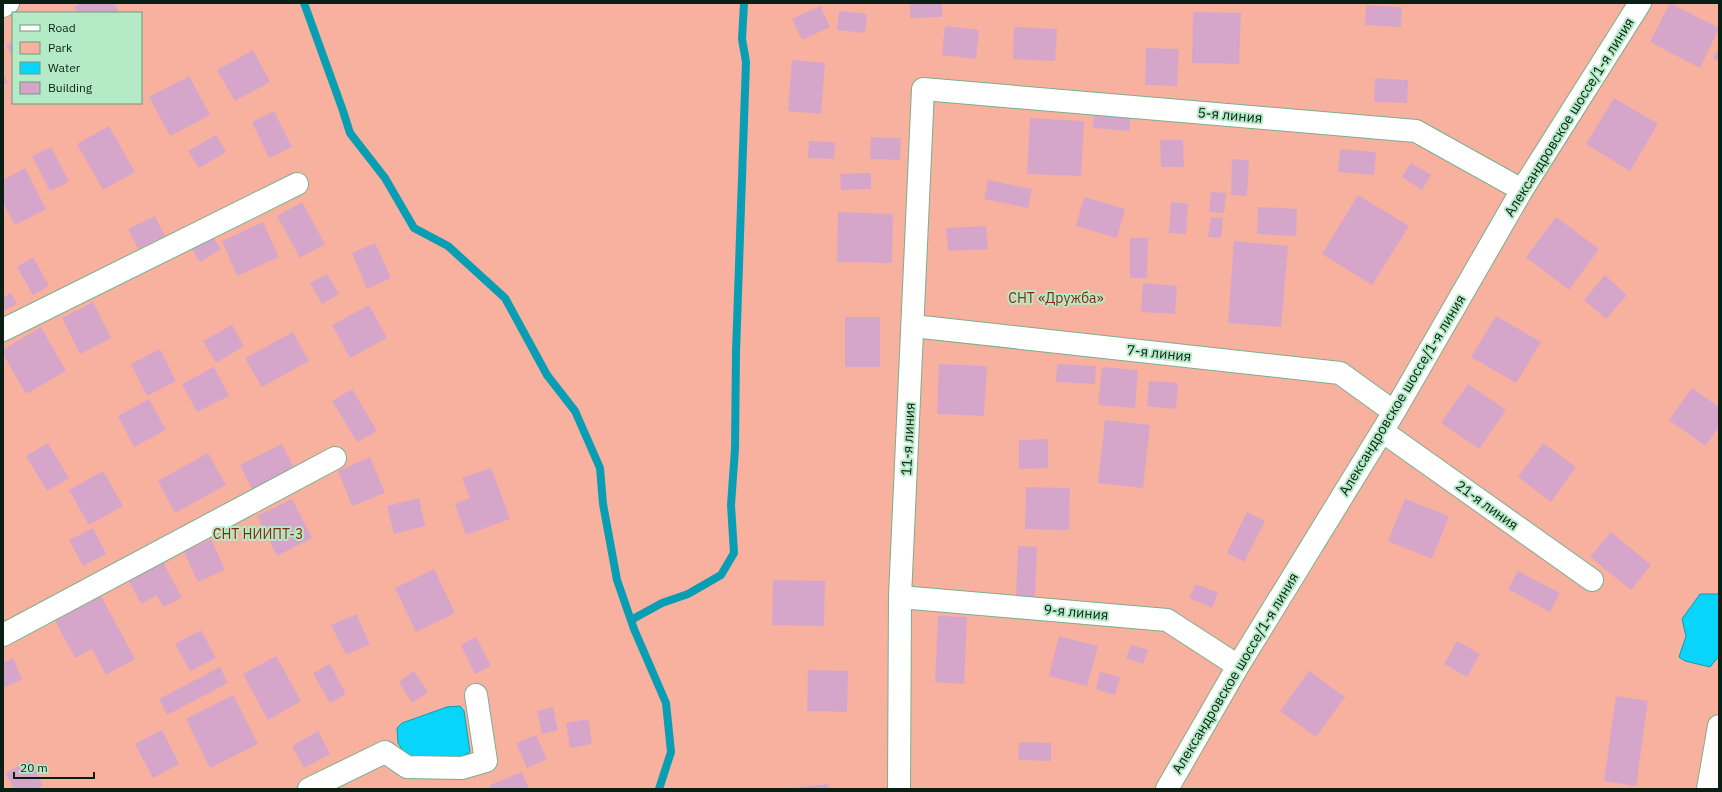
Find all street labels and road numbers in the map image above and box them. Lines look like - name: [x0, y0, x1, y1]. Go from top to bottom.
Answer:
- street label: Александровское шоссе/1-я линия: [1500, 14, 1638, 220]
- street label: 5-я линия: [1197, 103, 1263, 127]
- street label: Александровское шоссе/1-я линия: [1335, 291, 1469, 499]
- street label: 7-я линия: [1126, 341, 1192, 365]
- street label: 11-я линия: [897, 402, 919, 476]
- street label: 21-я линия: [1452, 476, 1522, 534]
- street label: Александровское шоссе/1-я линия: [1168, 569, 1302, 777]
- street label: 9-я линия: [1043, 600, 1109, 624]

